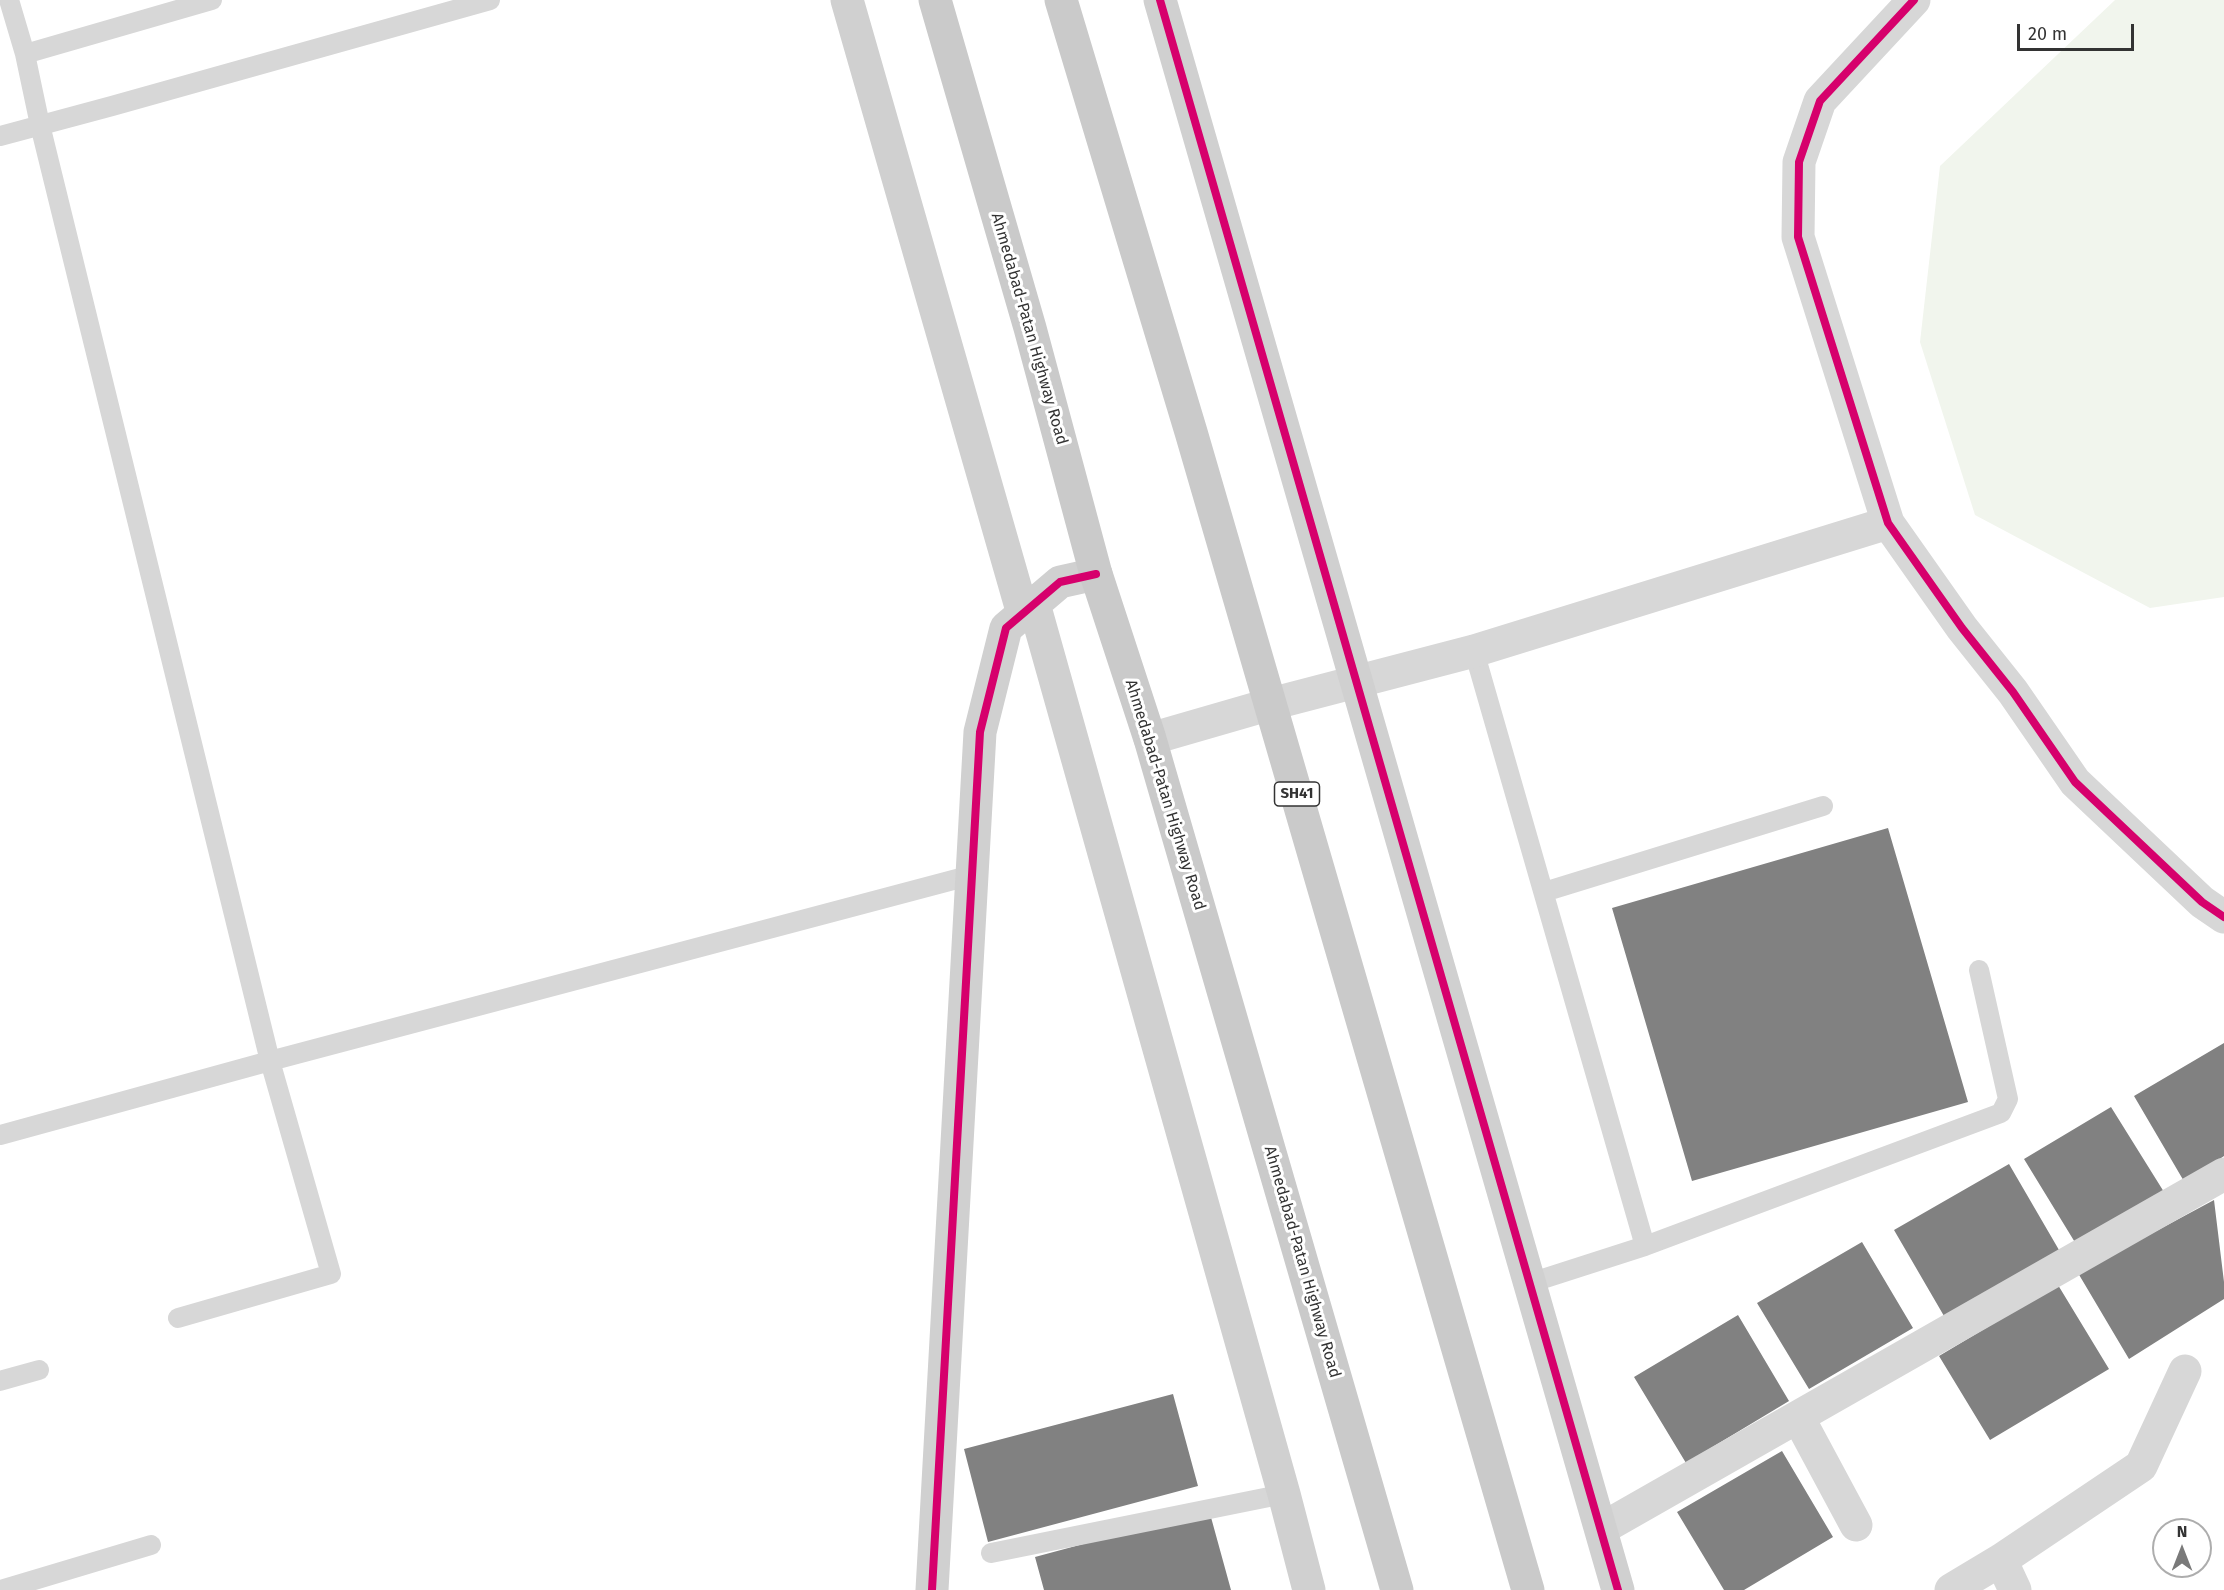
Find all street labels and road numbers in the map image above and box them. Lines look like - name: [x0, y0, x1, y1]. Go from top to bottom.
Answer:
- street label: Ahmedabad-Patan Highway Road: [987, 211, 1071, 447]
- street label: Ahmedabad-Patan Highway Road: [1121, 677, 1209, 913]
- road number: SH41: [1274, 782, 1320, 806]
- street label: Ahmedabad-Patan Highway Road: [1260, 1144, 1344, 1380]

